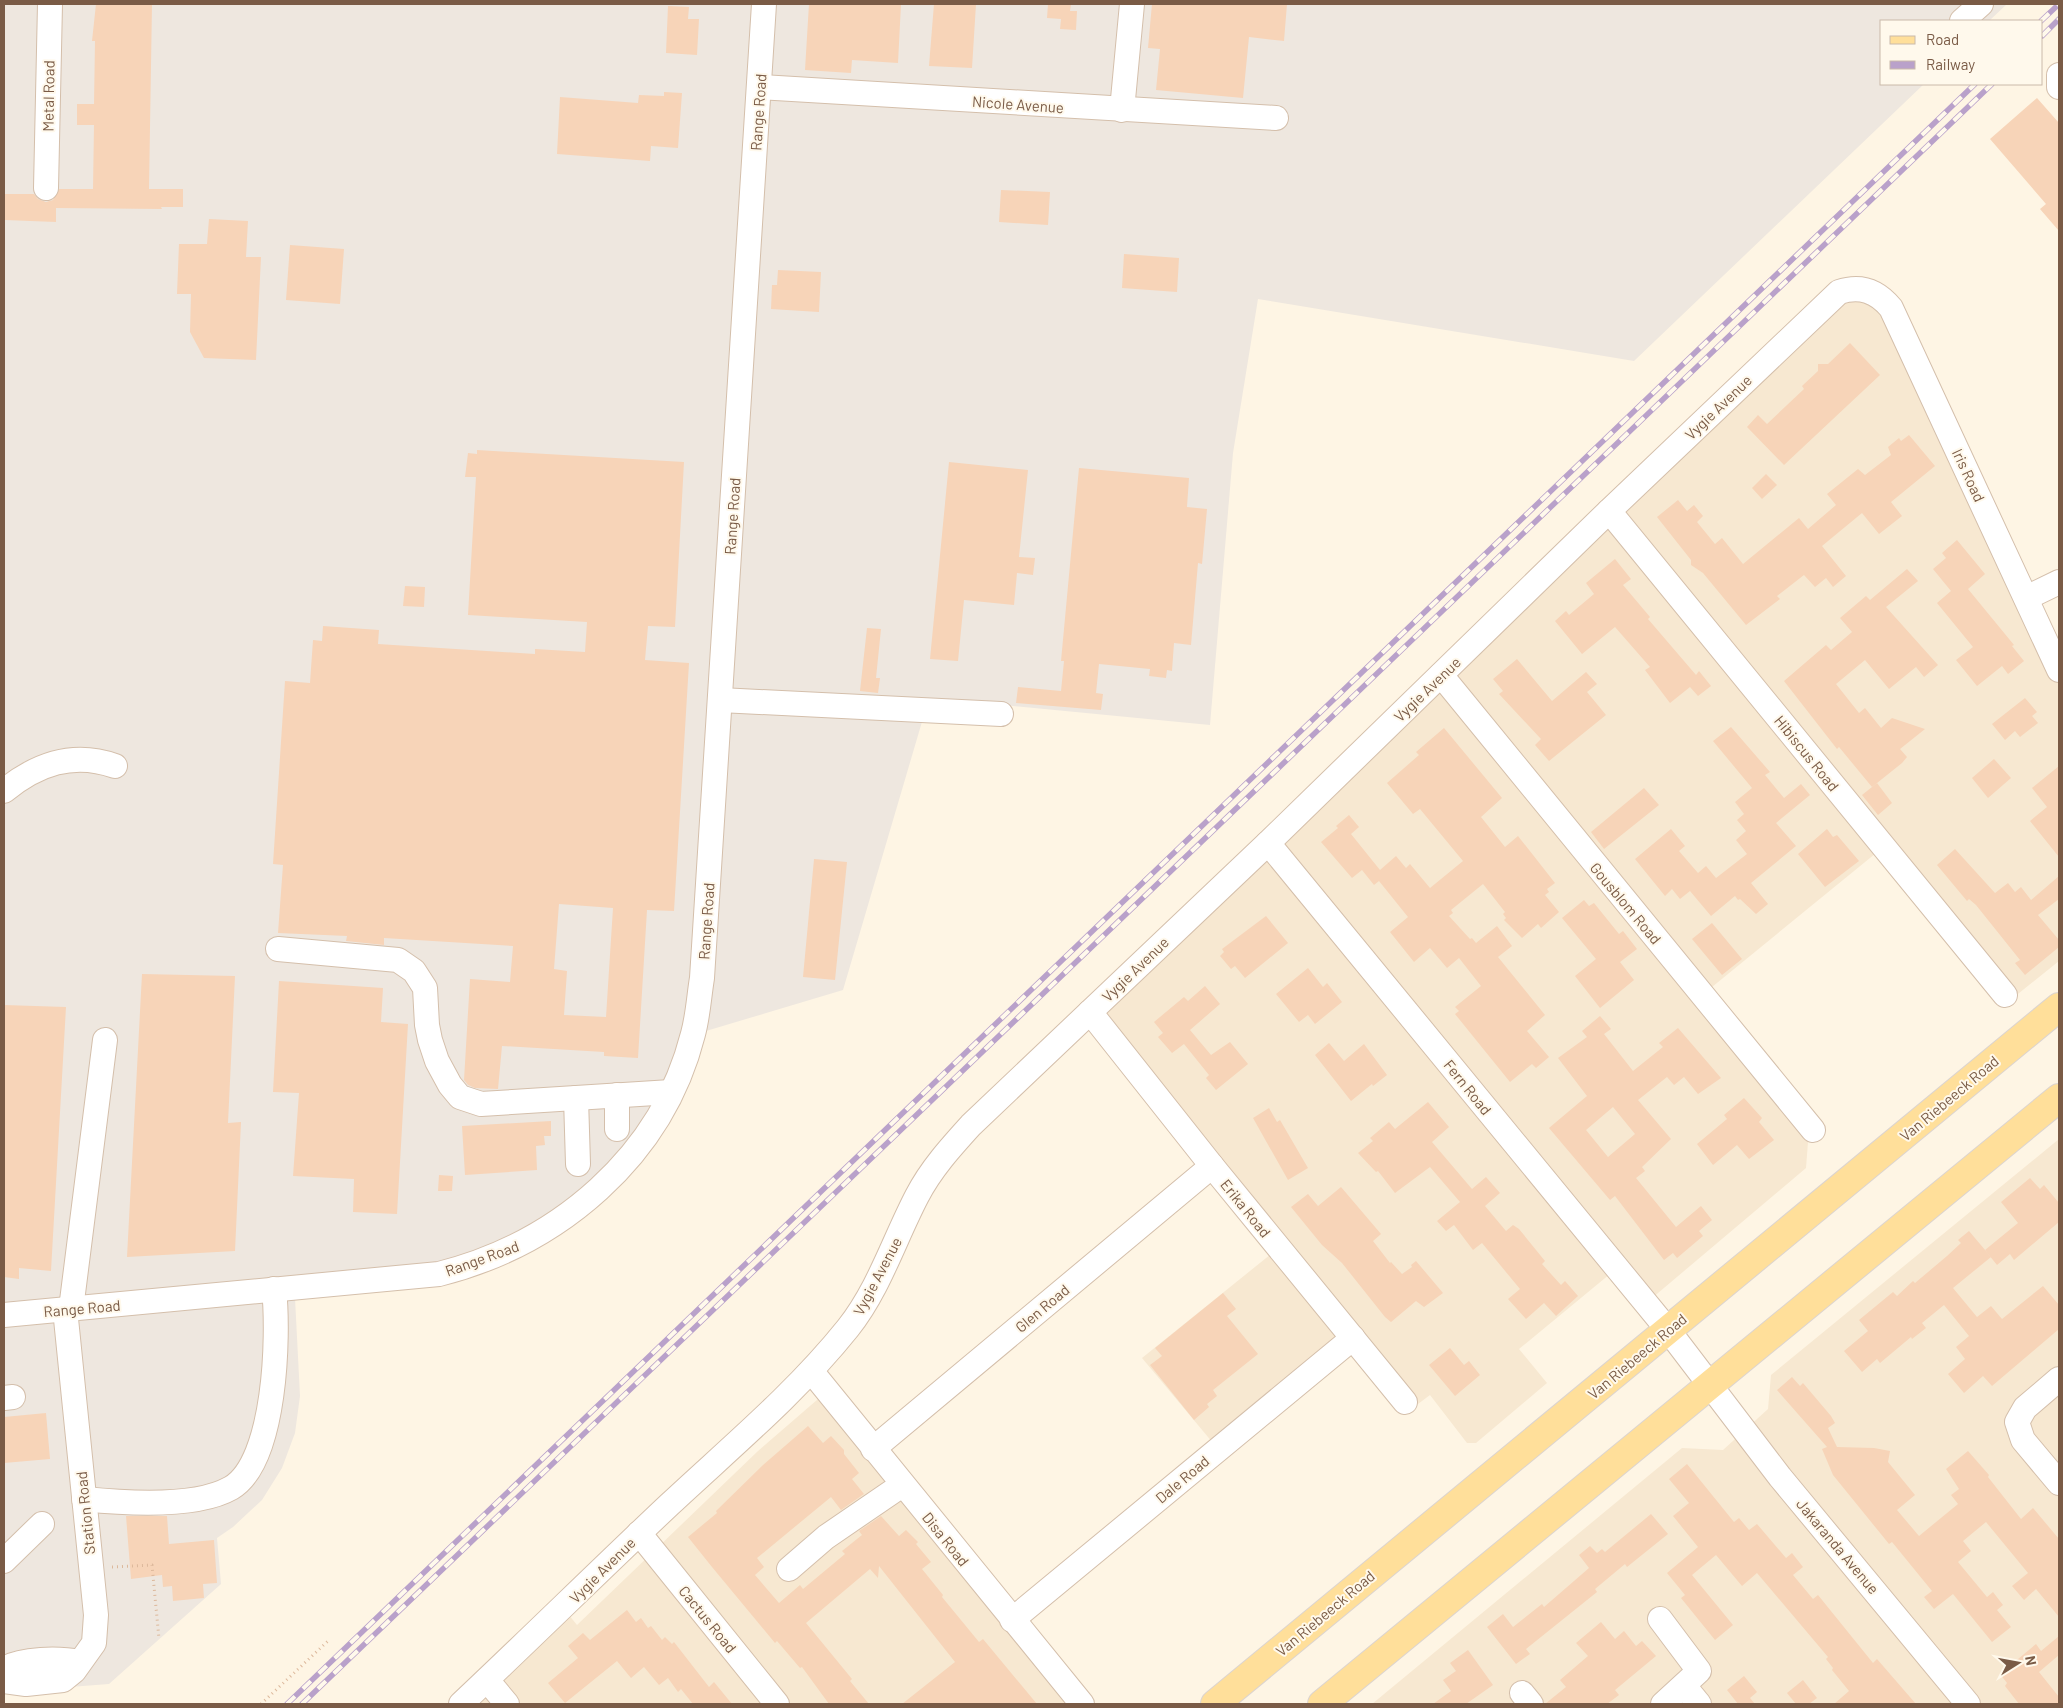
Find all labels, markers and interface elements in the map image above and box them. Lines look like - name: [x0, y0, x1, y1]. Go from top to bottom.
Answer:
- legend: [1880, 20, 2043, 85]
- text: Road: [1926, 30, 1959, 48]
- text: Railway: [1926, 55, 1975, 73]
- street label: Metal Road: [38, 60, 58, 132]
- street label: Range Road: [746, 73, 770, 151]
- street label: Nicole Avenue: [971, 92, 1065, 116]
- street label: Vygie Avenue: [1681, 371, 1755, 443]
- street label: Iris Road: [1949, 446, 1989, 504]
- street label: Range Road: [720, 477, 744, 555]
- street label: Vygie Avenue: [1390, 653, 1464, 725]
- street label: Hibiscus Road: [1771, 712, 1843, 794]
- street label: Gousblom Road: [1587, 859, 1665, 947]
- street label: Range Road: [694, 882, 718, 960]
- street label: Vygie Avenue: [1098, 933, 1172, 1005]
- street label: Van Riebeeck Road: [1896, 1051, 2002, 1145]
- street label: Fern Road: [1440, 1056, 1496, 1118]
- street label: Erika Road: [1217, 1175, 1275, 1241]
- street label: Vygie Avenue: [849, 1234, 905, 1318]
- street label: Range Road: [443, 1236, 521, 1280]
- street label: Glen Road: [1011, 1280, 1073, 1336]
- street label: Range Road: [43, 1296, 121, 1320]
- street label: Van Riebeeck Road: [1584, 1309, 1690, 1403]
- street label: Dale Road: [1152, 1451, 1212, 1507]
- street label: Station Road: [72, 1471, 98, 1555]
- street label: Jakaranda Avenue: [1793, 1495, 1883, 1597]
- street label: Disa Road: [919, 1508, 973, 1570]
- street label: Vygie Avenue: [565, 1533, 639, 1607]
- street label: Van Riebeeck Road: [1272, 1566, 1378, 1660]
- street label: Cactus Road: [675, 1582, 741, 1656]
- north arrow: [1993, 1638, 2043, 1688]
- text: N: [2022, 1654, 2040, 1667]

